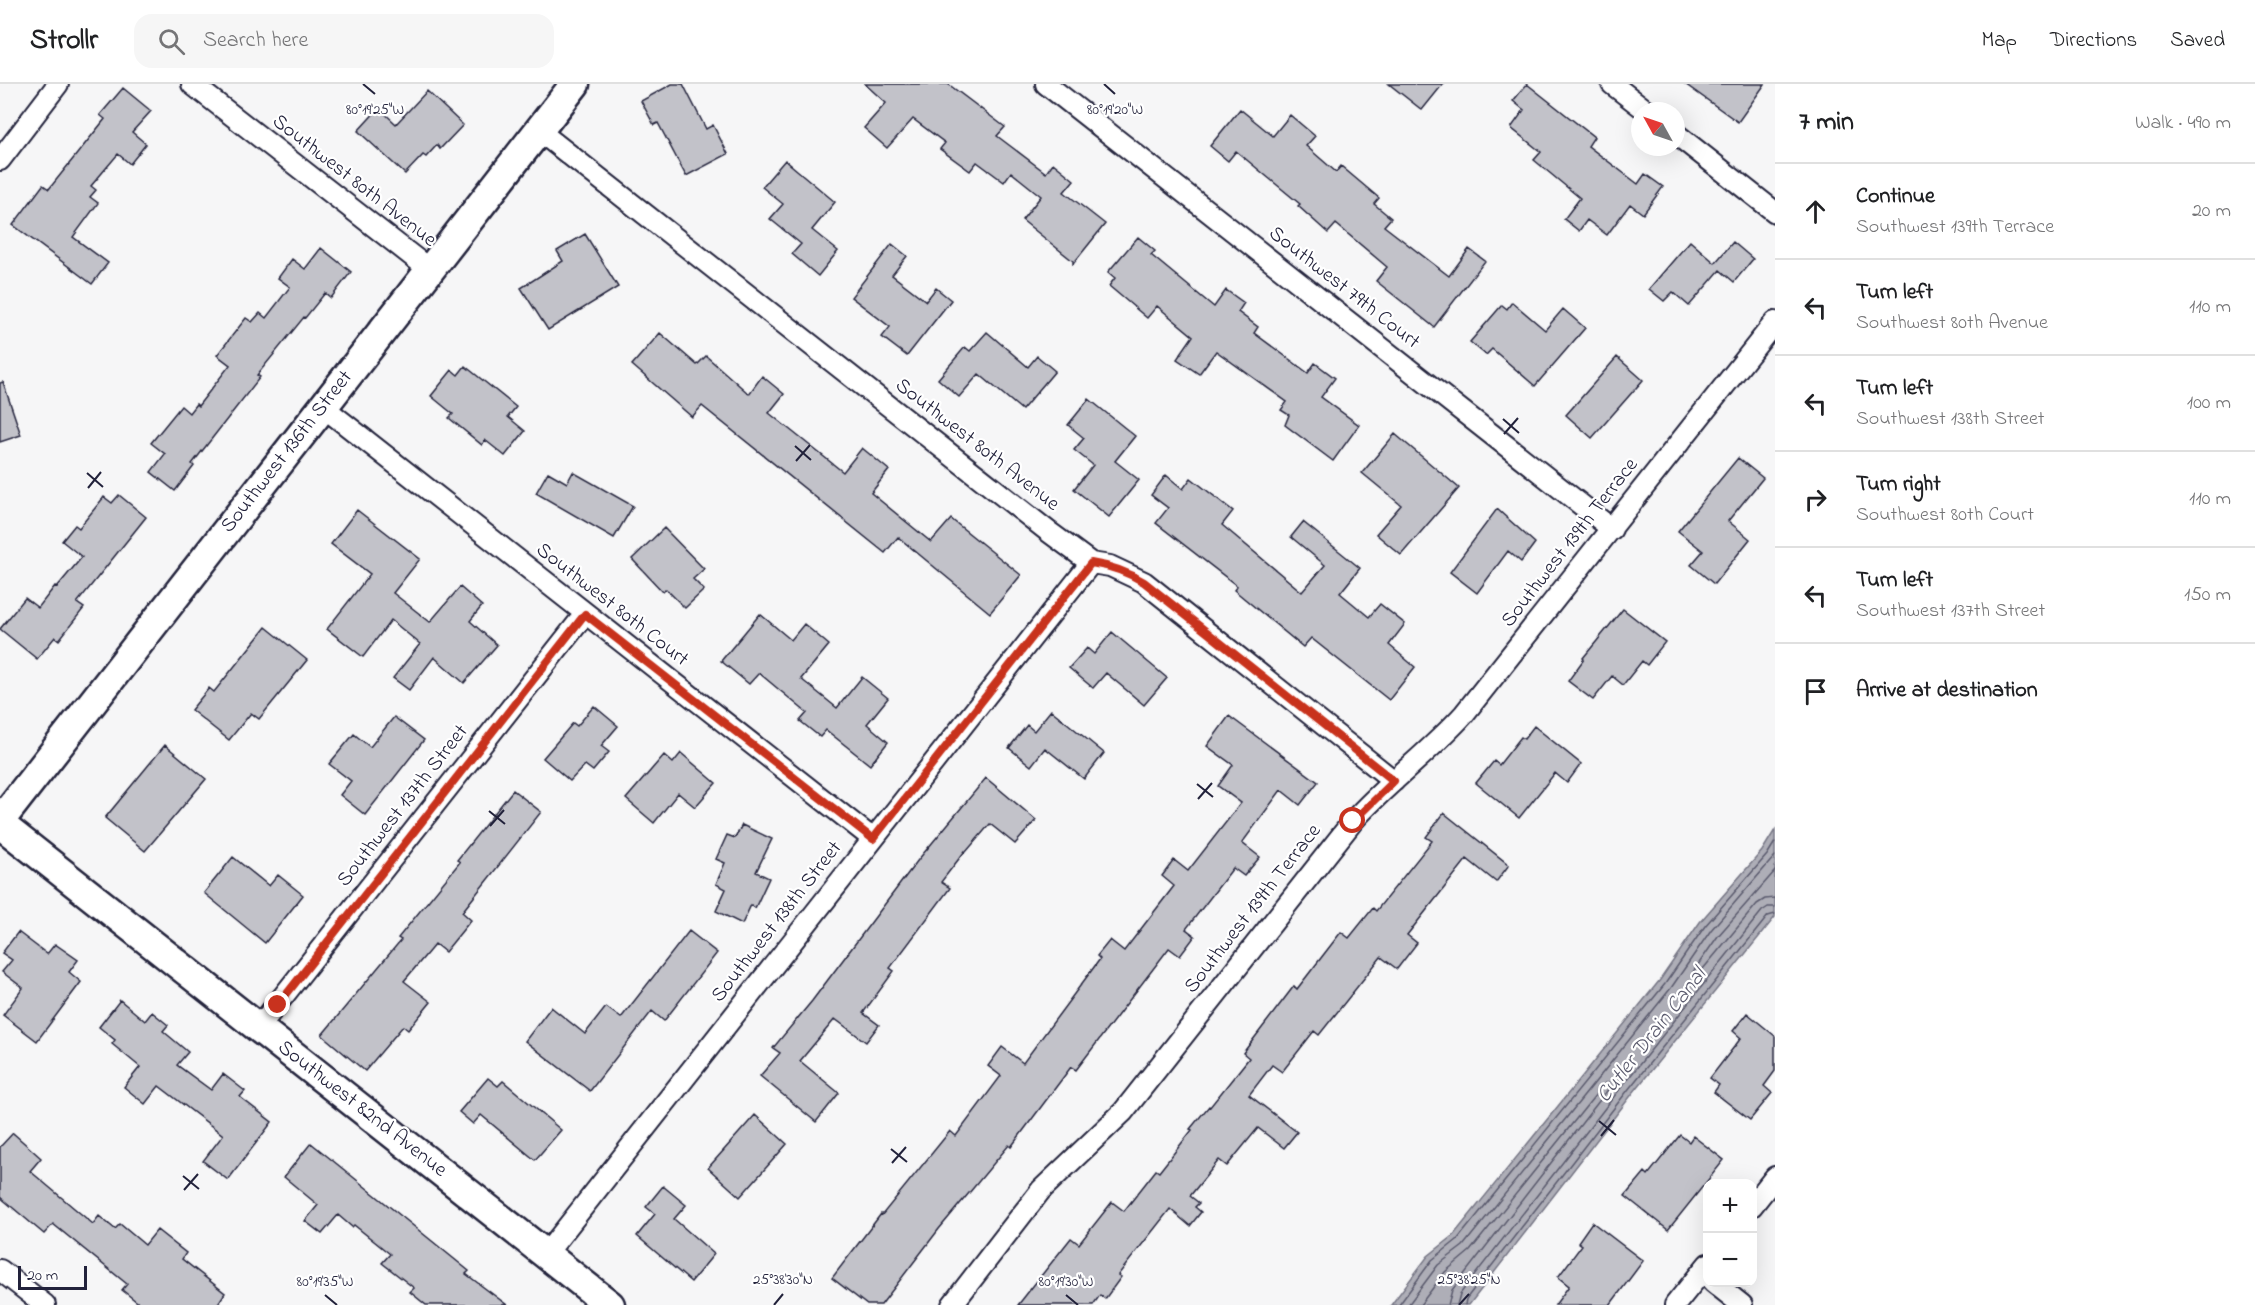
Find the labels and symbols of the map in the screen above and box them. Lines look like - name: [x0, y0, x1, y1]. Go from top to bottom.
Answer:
- text: 80°19'25"W: [346, 99, 404, 121]
- text: 80°19'20"W: [1087, 99, 1143, 121]
- north arrow: [1631, 102, 1685, 156]
- street label: Southwest 80th Avenue: [265, 107, 443, 255]
- street label: Southwest 79th Court: [1262, 219, 1426, 357]
- street label: Southwest 136th Street: [214, 364, 360, 540]
- street label: Southwest 80th Avenue: [888, 371, 1066, 519]
- street label: Southwest 139th Terrace: [1494, 451, 1646, 634]
- street label: Southwest 80th Court: [529, 536, 695, 674]
- street label: Southwest 137th Street: [330, 718, 476, 894]
- route start: [1339, 807, 1365, 833]
- street label: Southwest 139th Terrace: [1177, 817, 1329, 1000]
- street label: Southwest 138th Street: [704, 835, 850, 1009]
- water label: Cutler Drain Canal: [1589, 960, 1716, 1110]
- route end: [264, 991, 290, 1017]
- street label: Southwest 82nd Avenue: [271, 1033, 454, 1185]
- scale bar: [18, 1263, 87, 1290]
- text: 25°38'30"N: [753, 1269, 813, 1291]
- text: 25°38'25"N: [1437, 1269, 1501, 1291]
- text: 80°19'35"W: [297, 1271, 353, 1293]
- text: 80°19'30"W: [1039, 1271, 1093, 1293]

